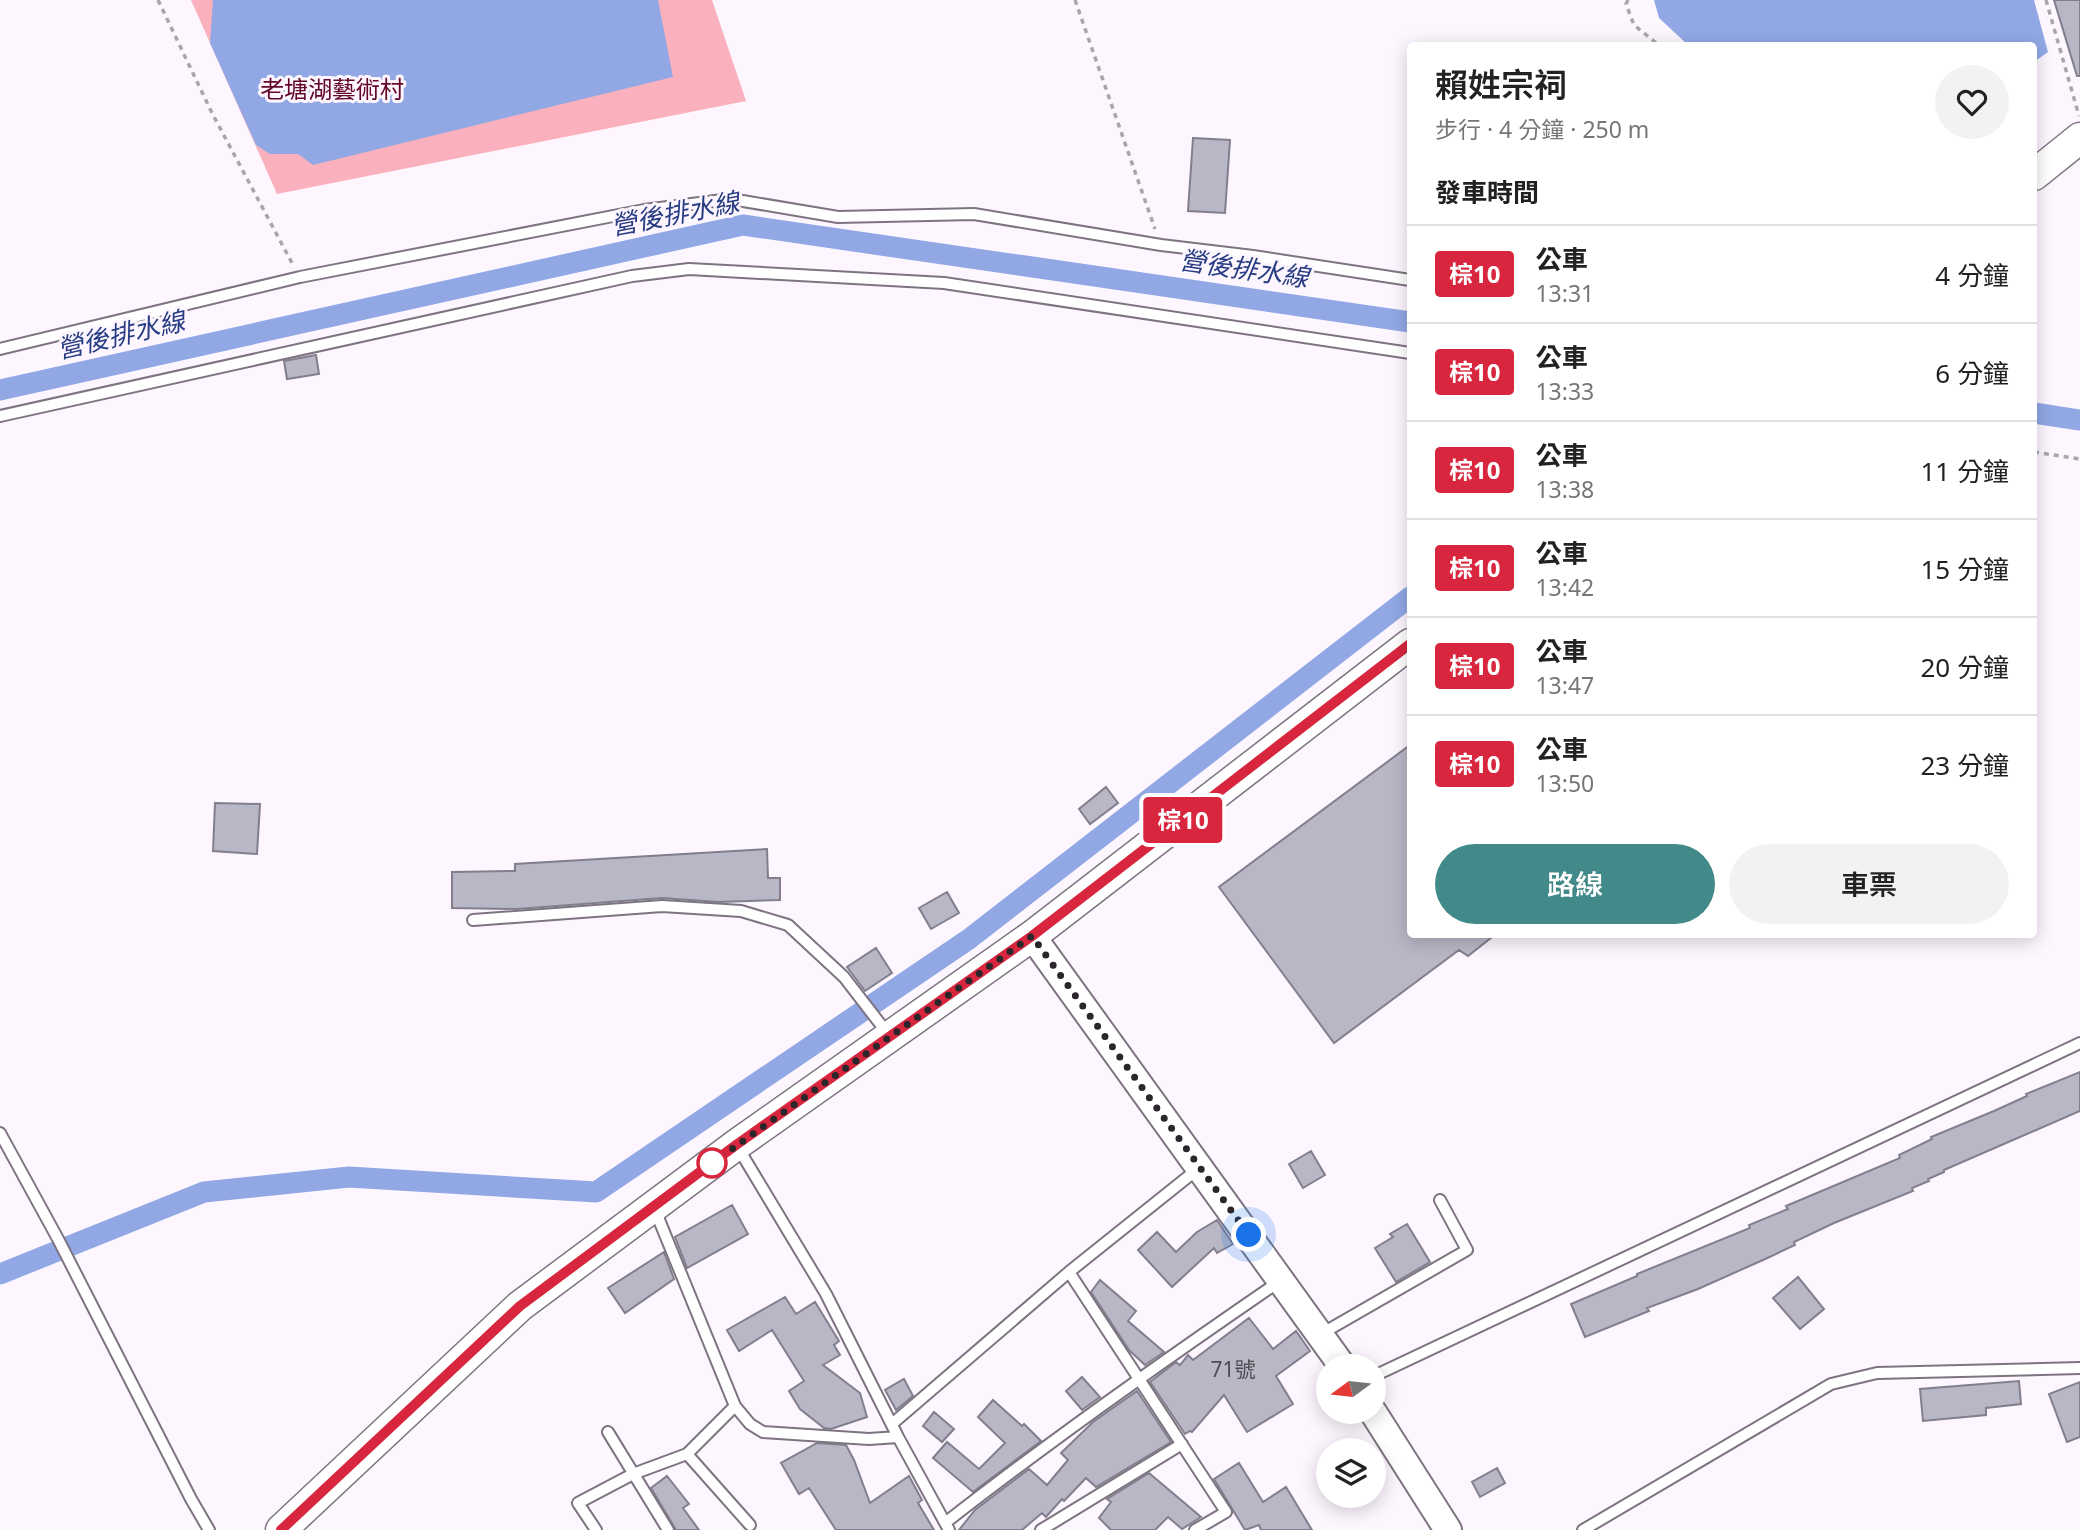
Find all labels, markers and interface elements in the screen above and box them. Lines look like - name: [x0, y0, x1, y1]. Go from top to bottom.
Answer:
- text: 賴姓宗祠: [1435, 62, 1567, 107]
- button: heart: [1935, 65, 2009, 139]
- park label: 老塘湖藝術村: [260, 72, 404, 105]
- text: 步行 · 4 分鐘 · 250 m: [1435, 113, 1649, 145]
- text: 發車時間: [1435, 174, 1539, 210]
- water label: 營後排水線: [608, 182, 745, 243]
- water label: 營後排水線: [1177, 241, 1314, 295]
- text: 公車: [1535, 241, 1587, 277]
- text: 棕10: [1449, 257, 1500, 290]
- text: 4 分鐘: [1935, 257, 2009, 293]
- text: 13:31: [1535, 277, 1594, 309]
- water label: 營後排水線: [53, 301, 191, 366]
- text: 公車: [1535, 339, 1587, 375]
- text: 棕10: [1449, 355, 1500, 388]
- text: 6 分鐘: [1935, 355, 2009, 391]
- text: 13:33: [1535, 375, 1594, 407]
- text: 公車: [1535, 437, 1587, 473]
- text: 棕10: [1449, 453, 1500, 486]
- text: 11 分鐘: [1920, 453, 2009, 489]
- text: 13:38: [1535, 473, 1594, 505]
- text: 公車: [1535, 535, 1587, 571]
- text: 棕10: [1449, 551, 1500, 584]
- text: 15 分鐘: [1920, 551, 2009, 587]
- text: 13:42: [1535, 571, 1594, 603]
- text: 公車: [1535, 633, 1587, 669]
- text: 棕10: [1449, 649, 1500, 682]
- text: 20 分鐘: [1920, 649, 2009, 685]
- text: 13:47: [1535, 669, 1594, 701]
- text: 公車: [1535, 731, 1587, 767]
- text: 棕10: [1449, 747, 1500, 780]
- text: 23 分鐘: [1920, 747, 2009, 783]
- text: 13:50: [1535, 767, 1594, 799]
- line badge: 棕10: [1143, 797, 1223, 843]
- text: 棕10: [1157, 803, 1209, 836]
- button: 路線: [1435, 844, 1715, 924]
- button: 車票: [1729, 844, 2009, 924]
- unlabelled marker: [697, 1148, 727, 1178]
- your location: [1231, 1217, 1266, 1252]
- north arrow: [1316, 1354, 1386, 1424]
- map controls: [1316, 1354, 1386, 1508]
- house number: 71號: [1210, 1355, 1256, 1383]
- button: layers: [1316, 1438, 1386, 1508]

